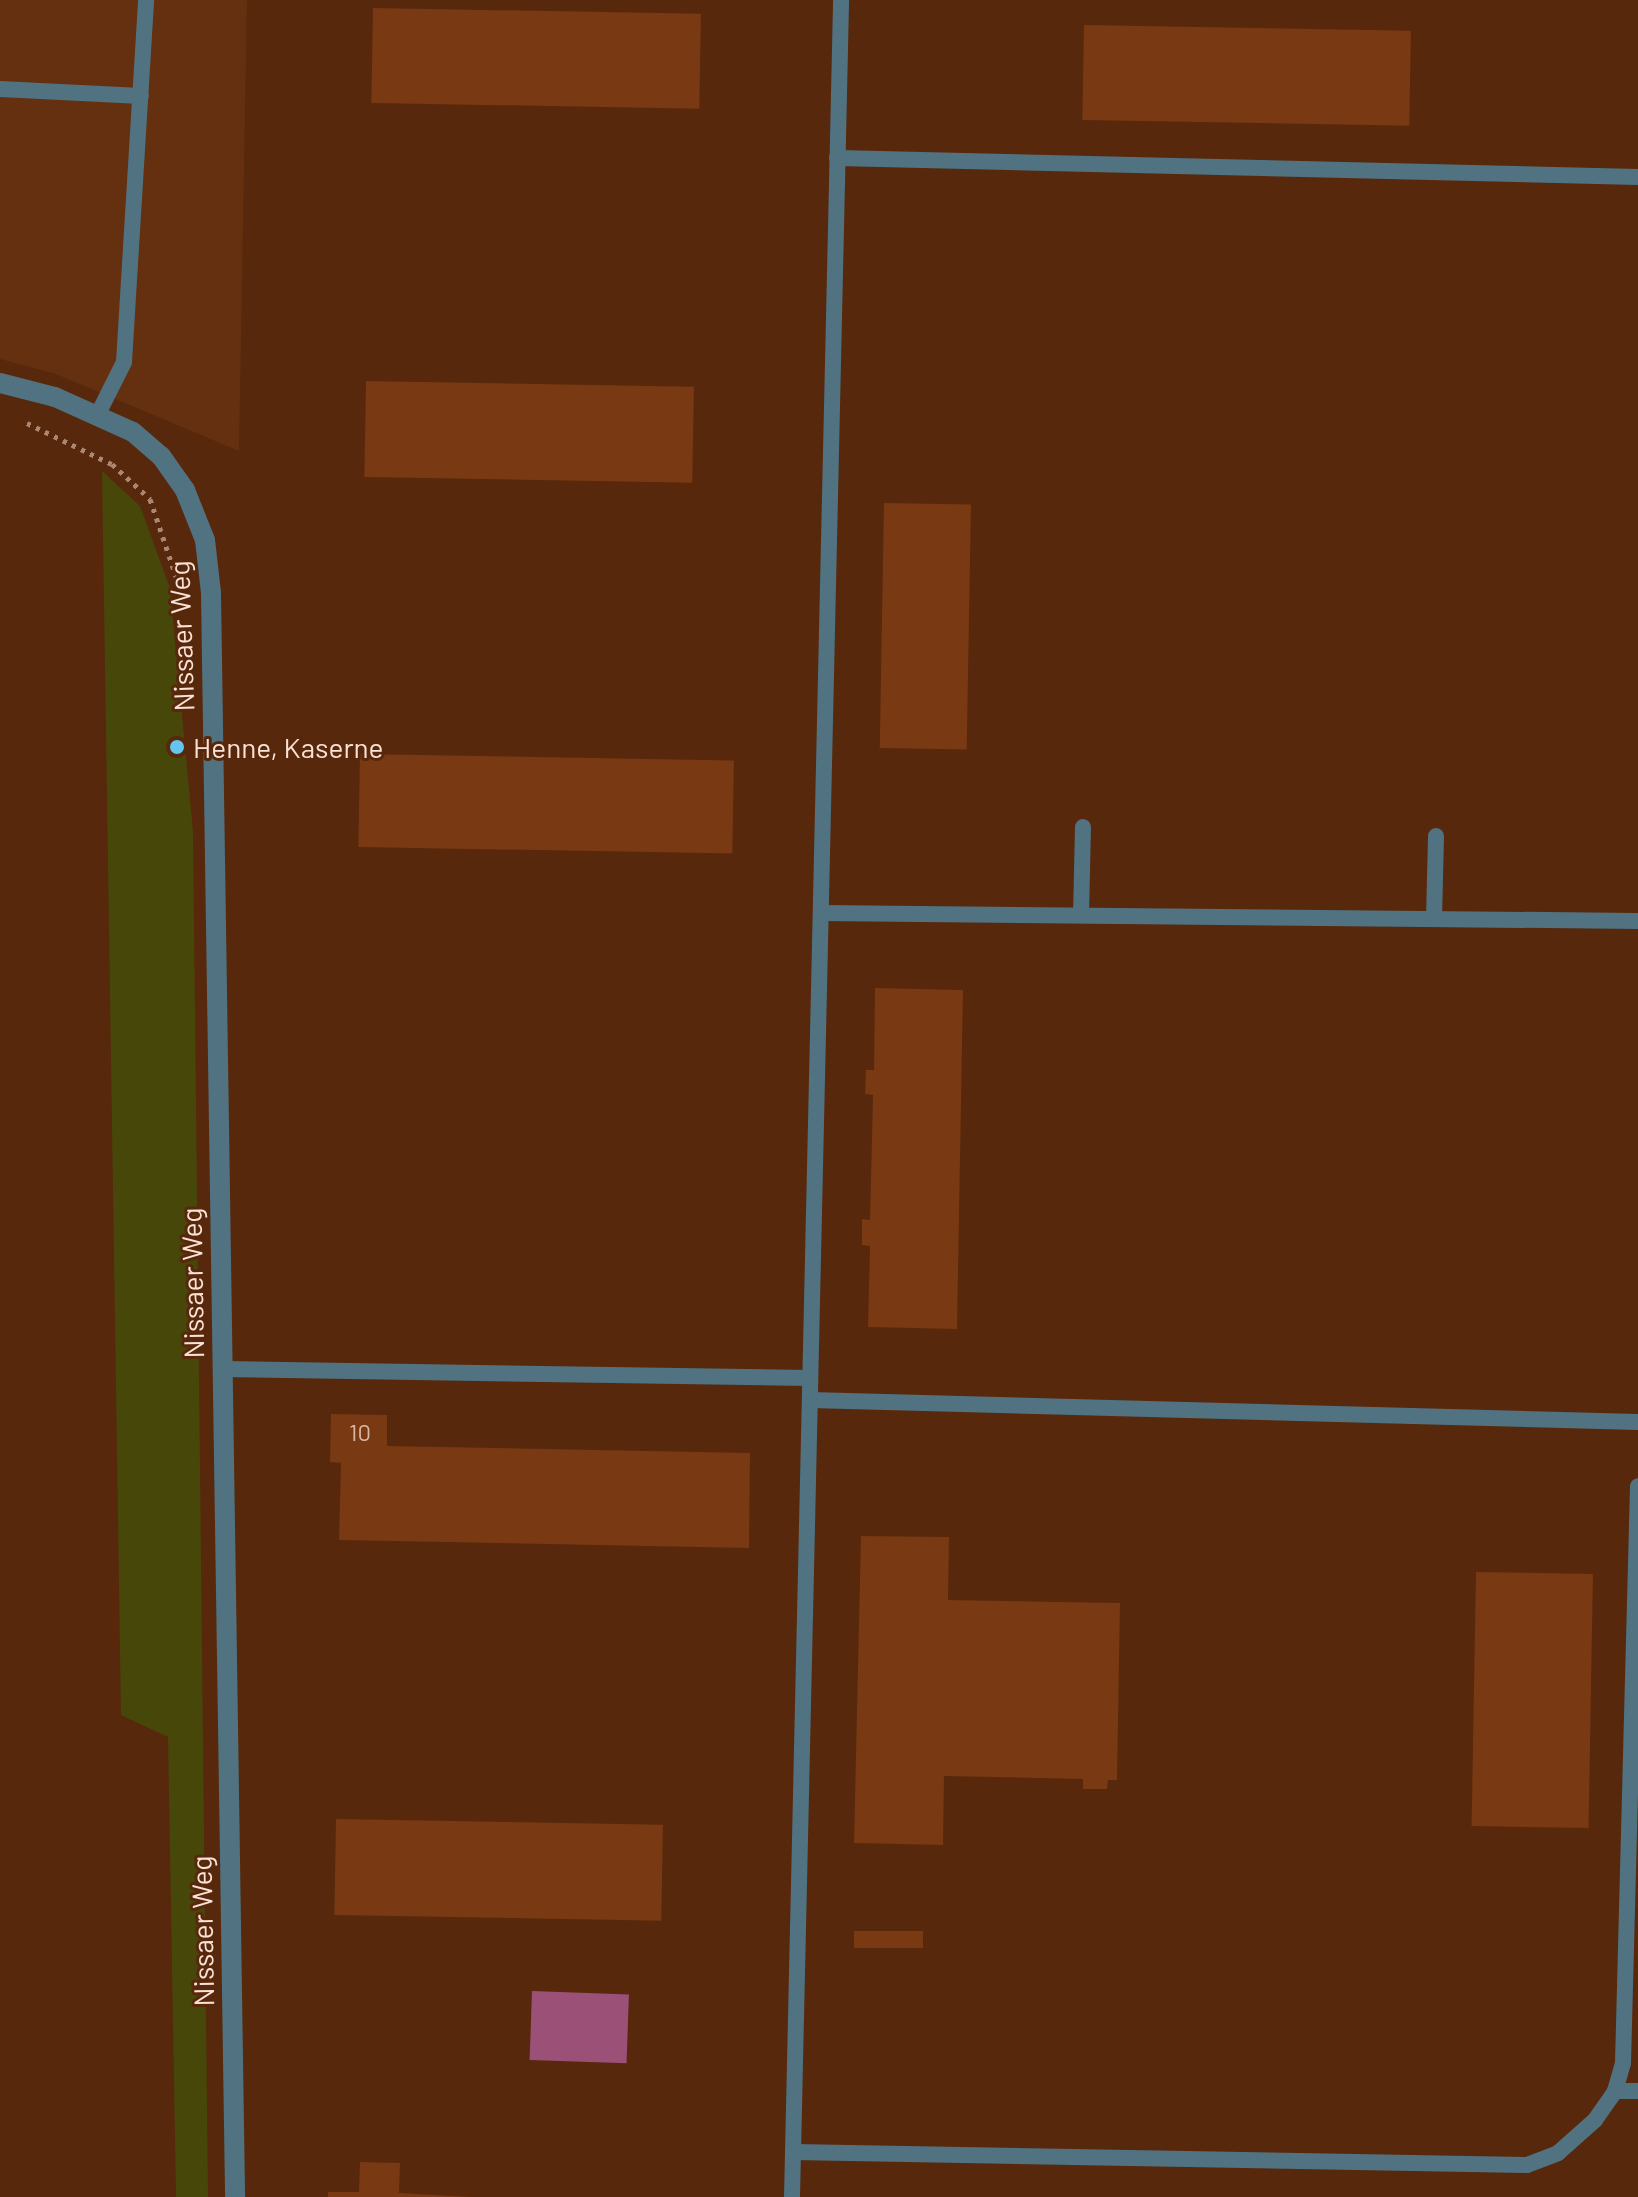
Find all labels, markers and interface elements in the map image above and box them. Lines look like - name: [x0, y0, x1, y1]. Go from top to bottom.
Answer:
- street label: Nissaer Weg: [162, 560, 200, 712]
- place label: Henne, Kaserne: [193, 730, 383, 764]
- marker: Henne, Kaserne: [168, 738, 186, 756]
- street label: Nissaer Weg: [174, 1207, 210, 1359]
- house number: 10: [349, 1418, 371, 1446]
- street label: Nissaer Weg: [184, 1855, 220, 2007]

